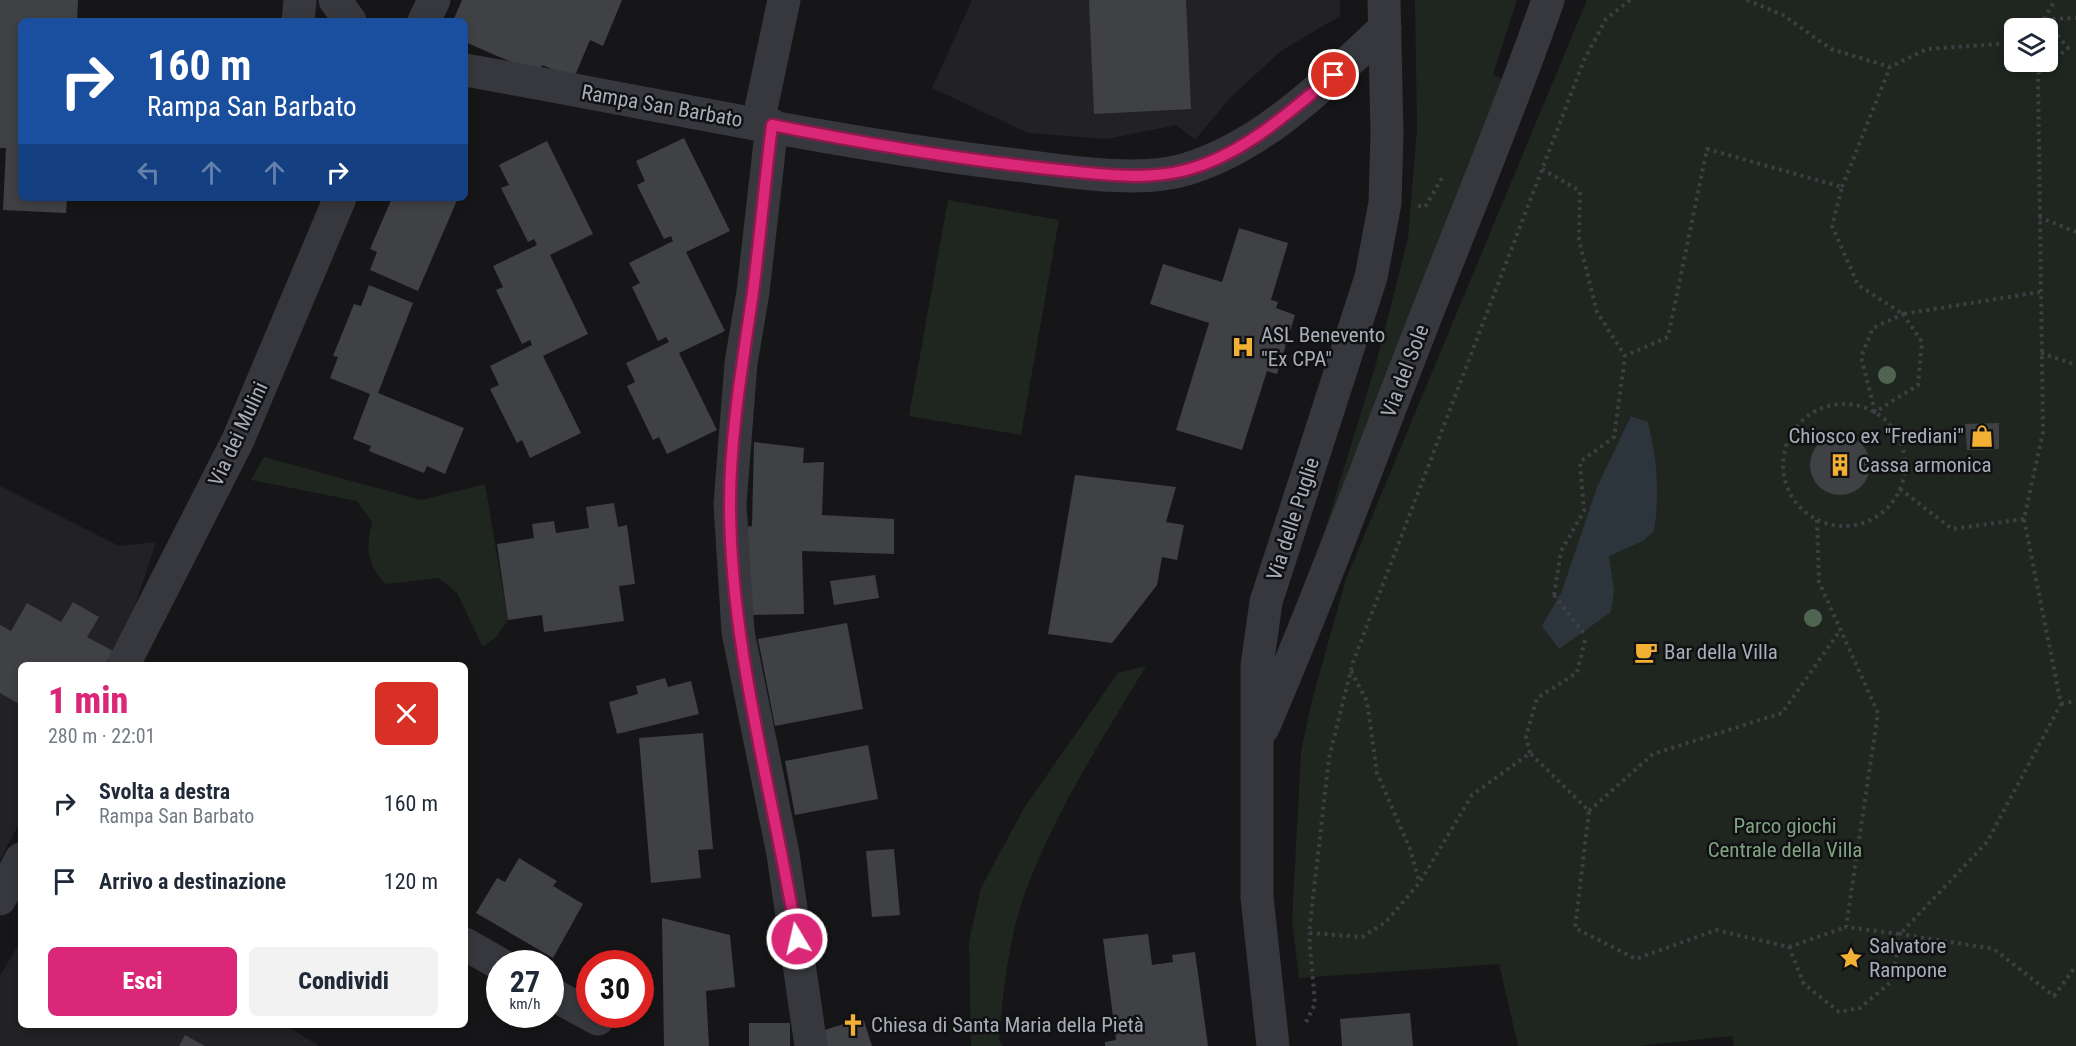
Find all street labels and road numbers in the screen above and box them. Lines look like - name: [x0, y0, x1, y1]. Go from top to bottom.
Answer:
- street label: Rampa San Barbato: [580, 80, 744, 132]
- street label: Via del Sole: [1376, 321, 1434, 421]
- street label: Via dei Mulini: [203, 378, 273, 490]
- street label: Via delle Puglie: [1262, 454, 1324, 583]

